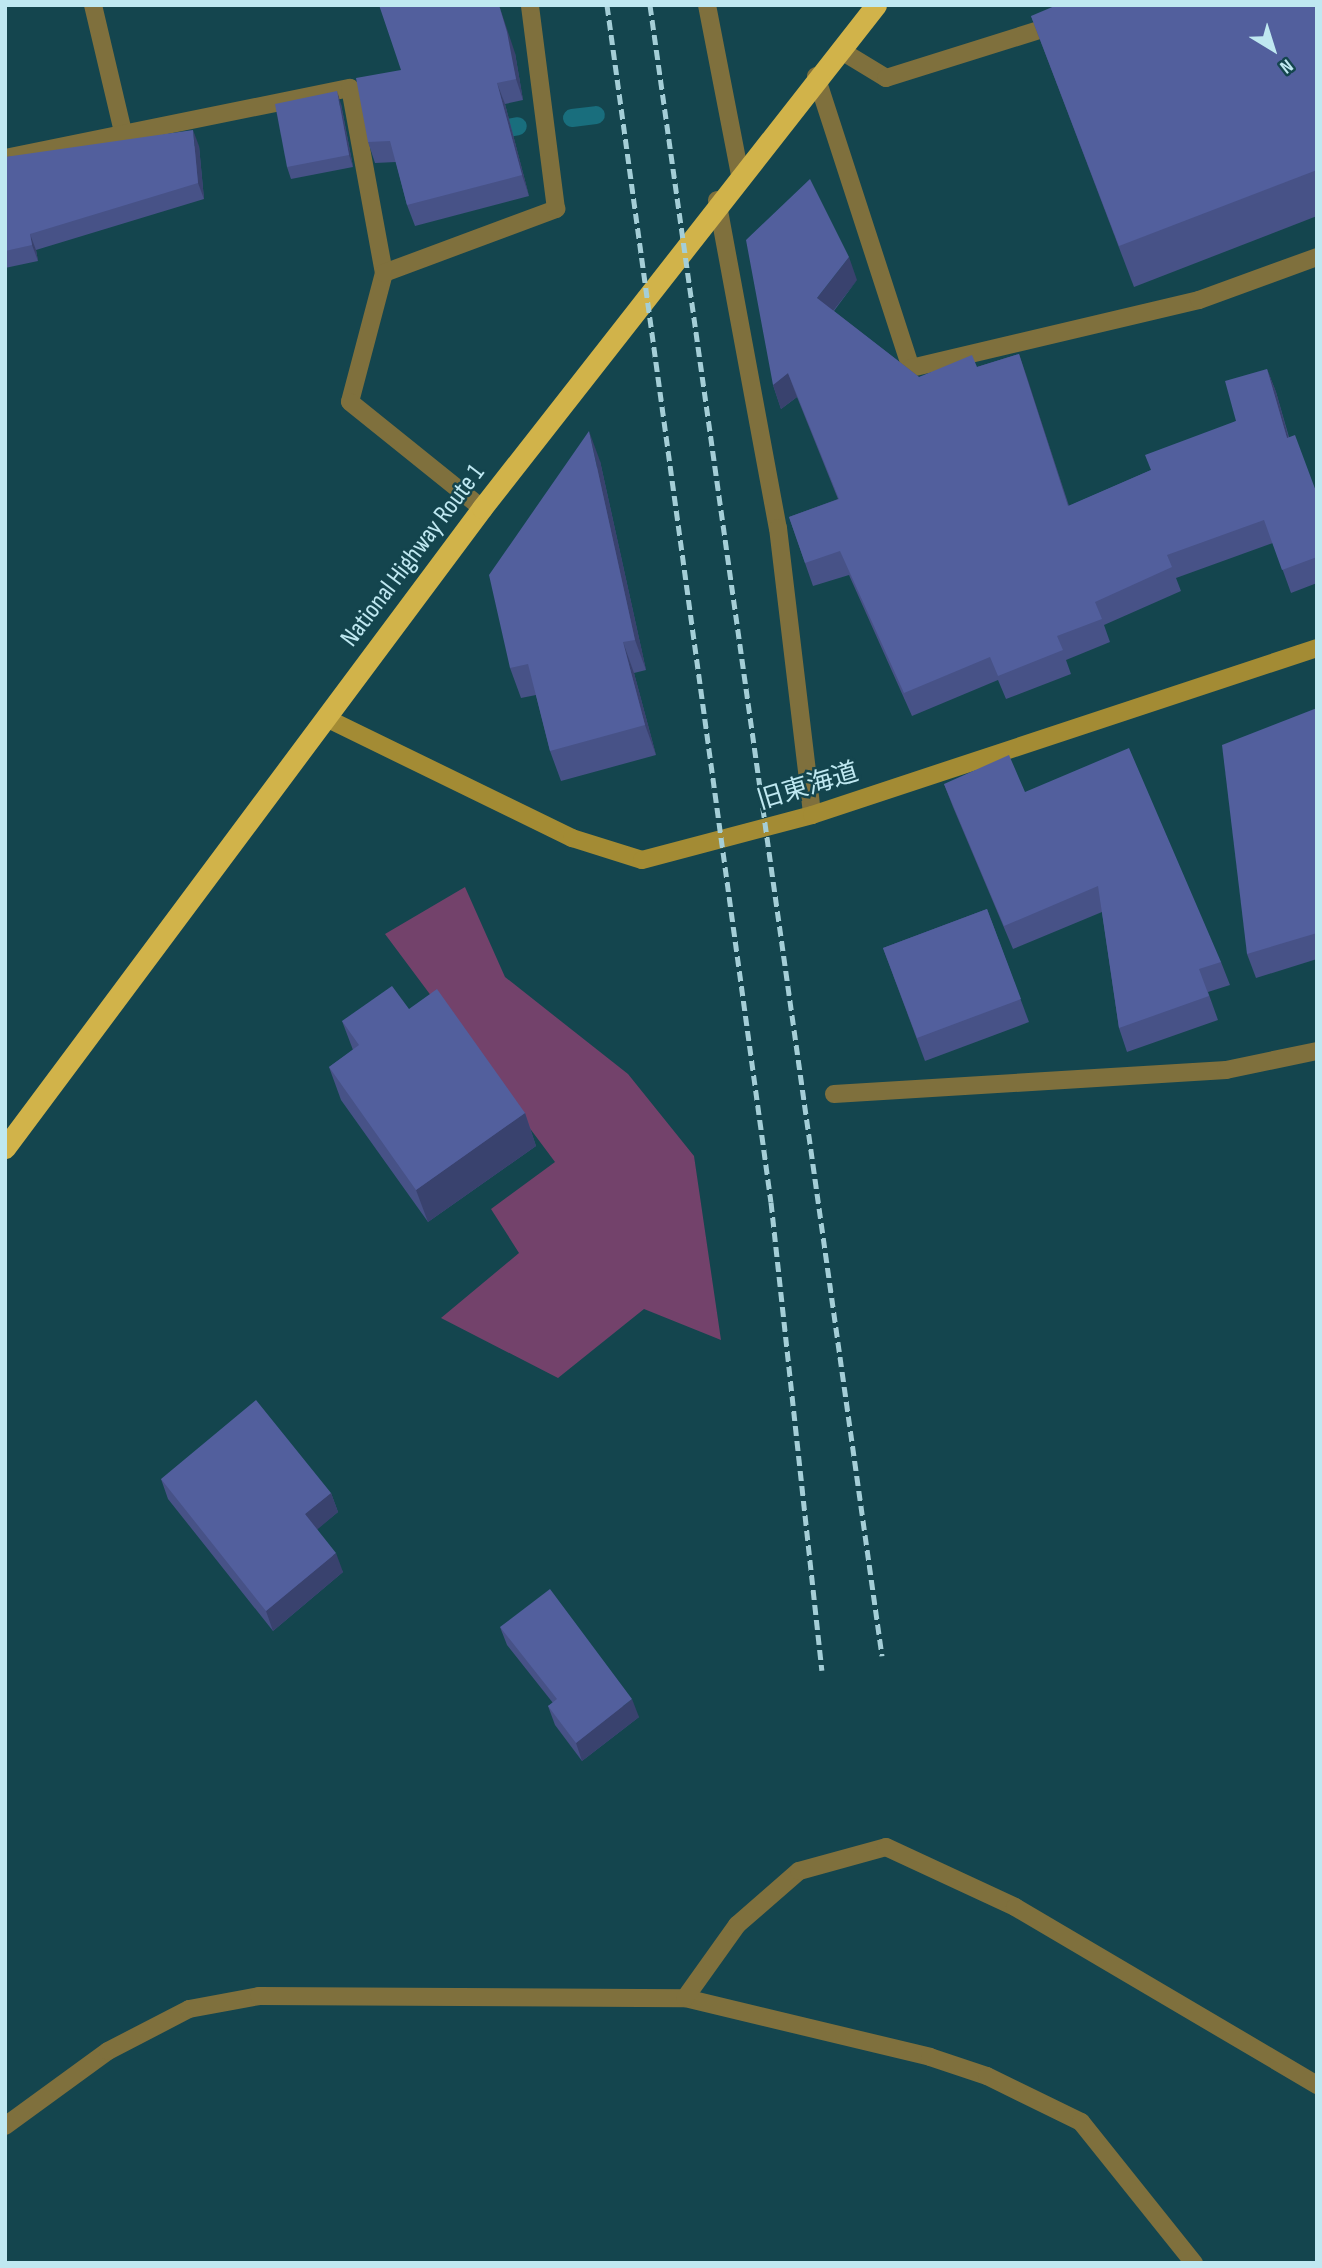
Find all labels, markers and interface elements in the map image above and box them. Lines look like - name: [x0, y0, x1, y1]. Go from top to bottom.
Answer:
- north arrow: [1238, 14, 1308, 84]
- text: N: [1275, 54, 1297, 78]
- street label: National Highway Route 1: [334, 459, 492, 653]
- street label: 旧東海道: [754, 757, 862, 817]

